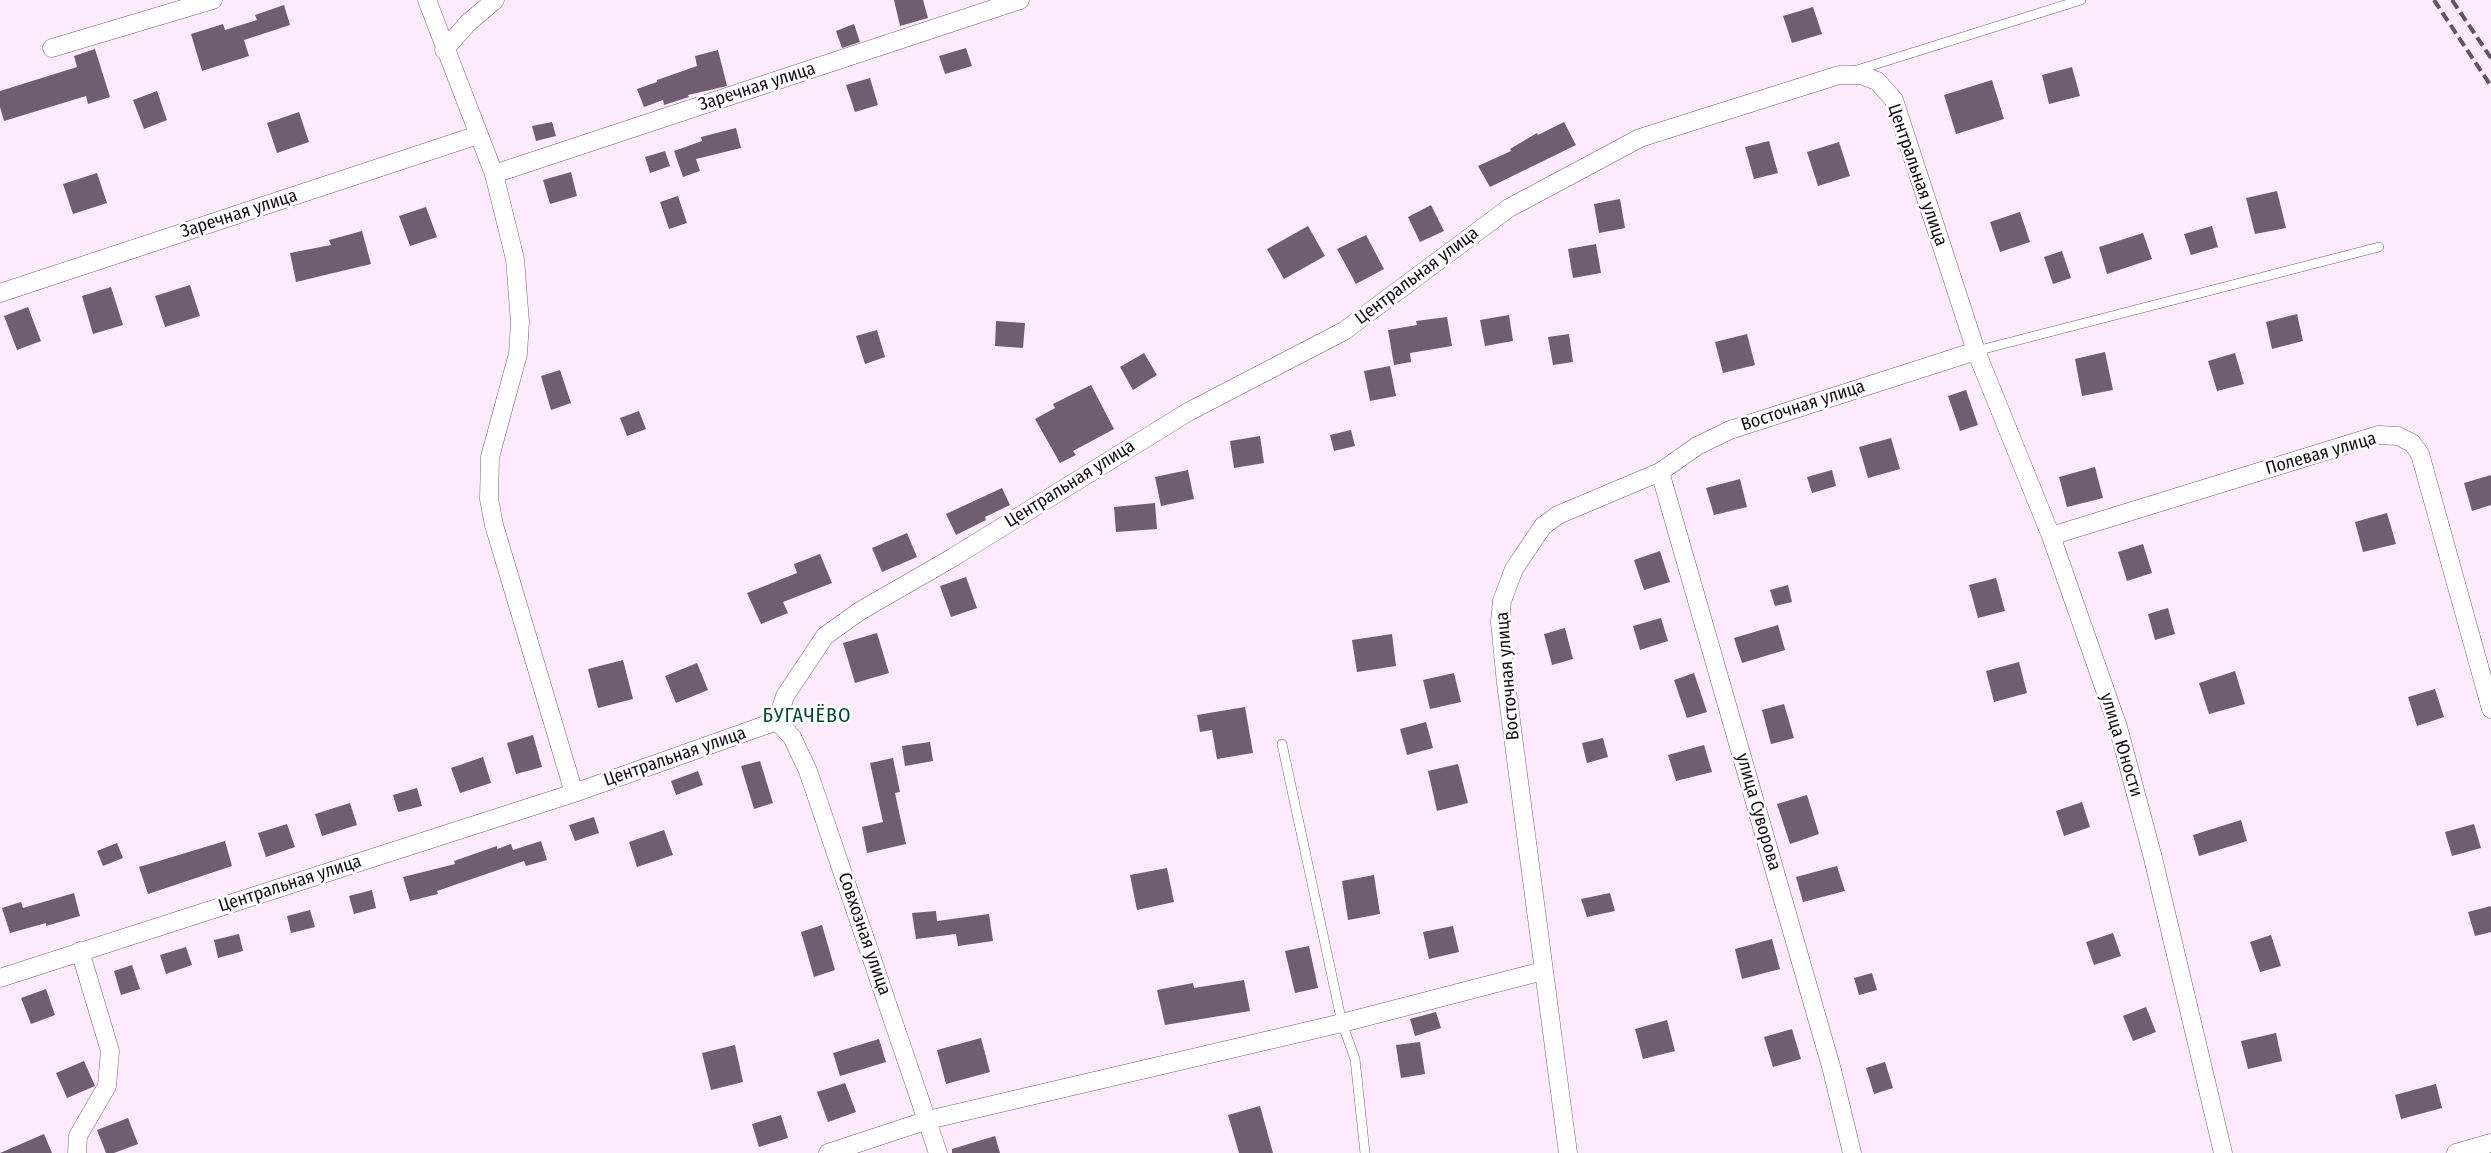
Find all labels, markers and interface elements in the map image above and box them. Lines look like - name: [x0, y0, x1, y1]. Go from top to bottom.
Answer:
- street label: Заречная улица: [696, 58, 818, 116]
- street label: Центральная улица: [1883, 101, 1951, 249]
- street label: Заречная улица: [178, 185, 300, 243]
- street label: Центральная улица: [1351, 223, 1483, 329]
- street label: Восточная улица: [1738, 376, 1868, 436]
- street label: Полевая улица: [2263, 428, 2379, 480]
- street label: Центральная улица: [1001, 435, 1139, 533]
- street label: Восточная улица: [1492, 611, 1524, 741]
- street label: улица Юности: [2095, 690, 2147, 800]
- district label: БУГАЧЁВО: [762, 704, 852, 728]
- street label: Центральная улица: [601, 723, 749, 791]
- street label: улица Суворова: [1731, 751, 1785, 873]
- street label: Центральная улица: [216, 851, 364, 917]
- street label: Совхозная улица: [833, 870, 895, 998]

